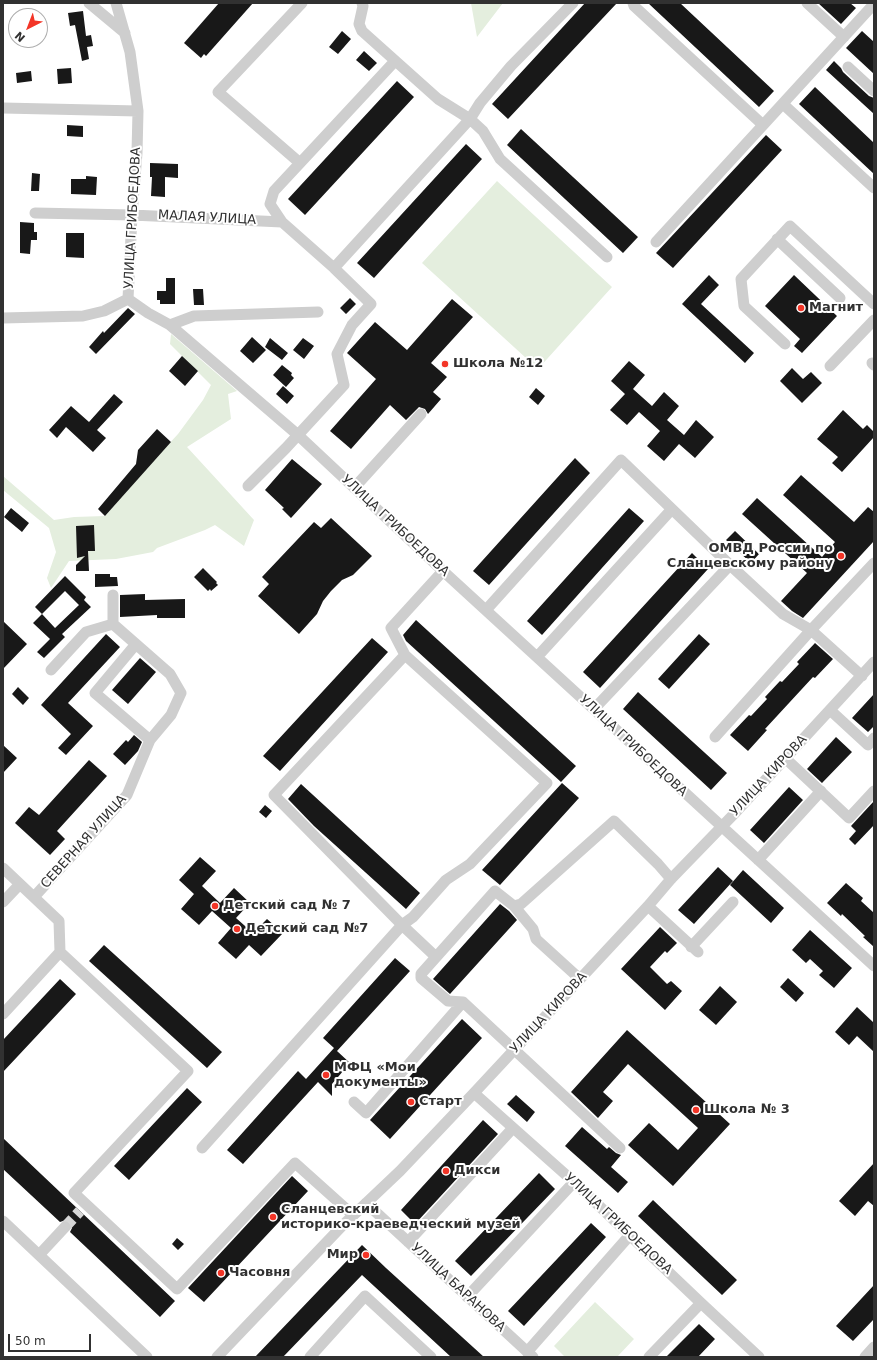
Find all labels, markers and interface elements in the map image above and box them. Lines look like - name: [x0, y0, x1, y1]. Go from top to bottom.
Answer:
- north arrow: [8, 8, 48, 48]
- text: N: [13, 29, 28, 44]
- street label: УЛИЦА ГРИБОЕДОВА: [122, 147, 144, 289]
- street label: МАЛАЯ УЛИЦА: [157, 208, 257, 228]
- place label: Магнит: [809, 300, 863, 316]
- marker: Магнит: [796, 303, 806, 313]
- place label: Школа №12: [453, 356, 543, 372]
- marker: Школа №12: [440, 359, 450, 369]
- street label: УЛИЦА ГРИБОЕДОВА: [338, 472, 452, 580]
- place label: ОМВД России по Сланцевскому району: [667, 541, 833, 572]
- marker: ОМВД России по Сланцевскому району: [836, 551, 846, 561]
- street label: УЛИЦА ГРИБОЕДОВА: [576, 692, 690, 800]
- street label: УЛИЦА КИРОВА: [727, 732, 811, 820]
- street label: СЕВЕРНАЯ УЛИЦА: [38, 792, 130, 892]
- place label: Детский сад № 7: [223, 898, 351, 914]
- marker: Детский сад № 7: [210, 901, 220, 911]
- place label: Детский сад №7: [245, 921, 368, 937]
- marker: Детский сад №7: [232, 924, 242, 934]
- street label: УЛИЦА КИРОВА: [507, 969, 591, 1057]
- place label: МФЦ «Мои документы»: [334, 1060, 427, 1091]
- marker: МФЦ «Мои документы»: [321, 1070, 331, 1080]
- place label: Старт: [419, 1094, 462, 1110]
- marker: Старт: [406, 1097, 416, 1107]
- place label: Школа № 3: [704, 1102, 790, 1118]
- marker: Школа № 3: [691, 1105, 701, 1115]
- place label: Дикси: [454, 1163, 500, 1179]
- marker: Дикси: [441, 1166, 451, 1176]
- street label: УЛИЦА ГРИБОЕДОВА: [561, 1170, 675, 1278]
- place label: Сланцевский историко-краеведческий музей: [281, 1202, 521, 1233]
- marker: Сланцевский историко-краеведческий музей: [268, 1212, 278, 1222]
- street label: УЛИЦА БАРАНОВА: [408, 1240, 508, 1336]
- place label: Мир: [327, 1247, 358, 1263]
- marker: Мир: [361, 1250, 371, 1260]
- place label: Часовня: [229, 1265, 290, 1281]
- marker: Часовня: [216, 1268, 226, 1278]
- scale bar: [10, 1326, 93, 1352]
- text: 50 m: [15, 1334, 46, 1348]

